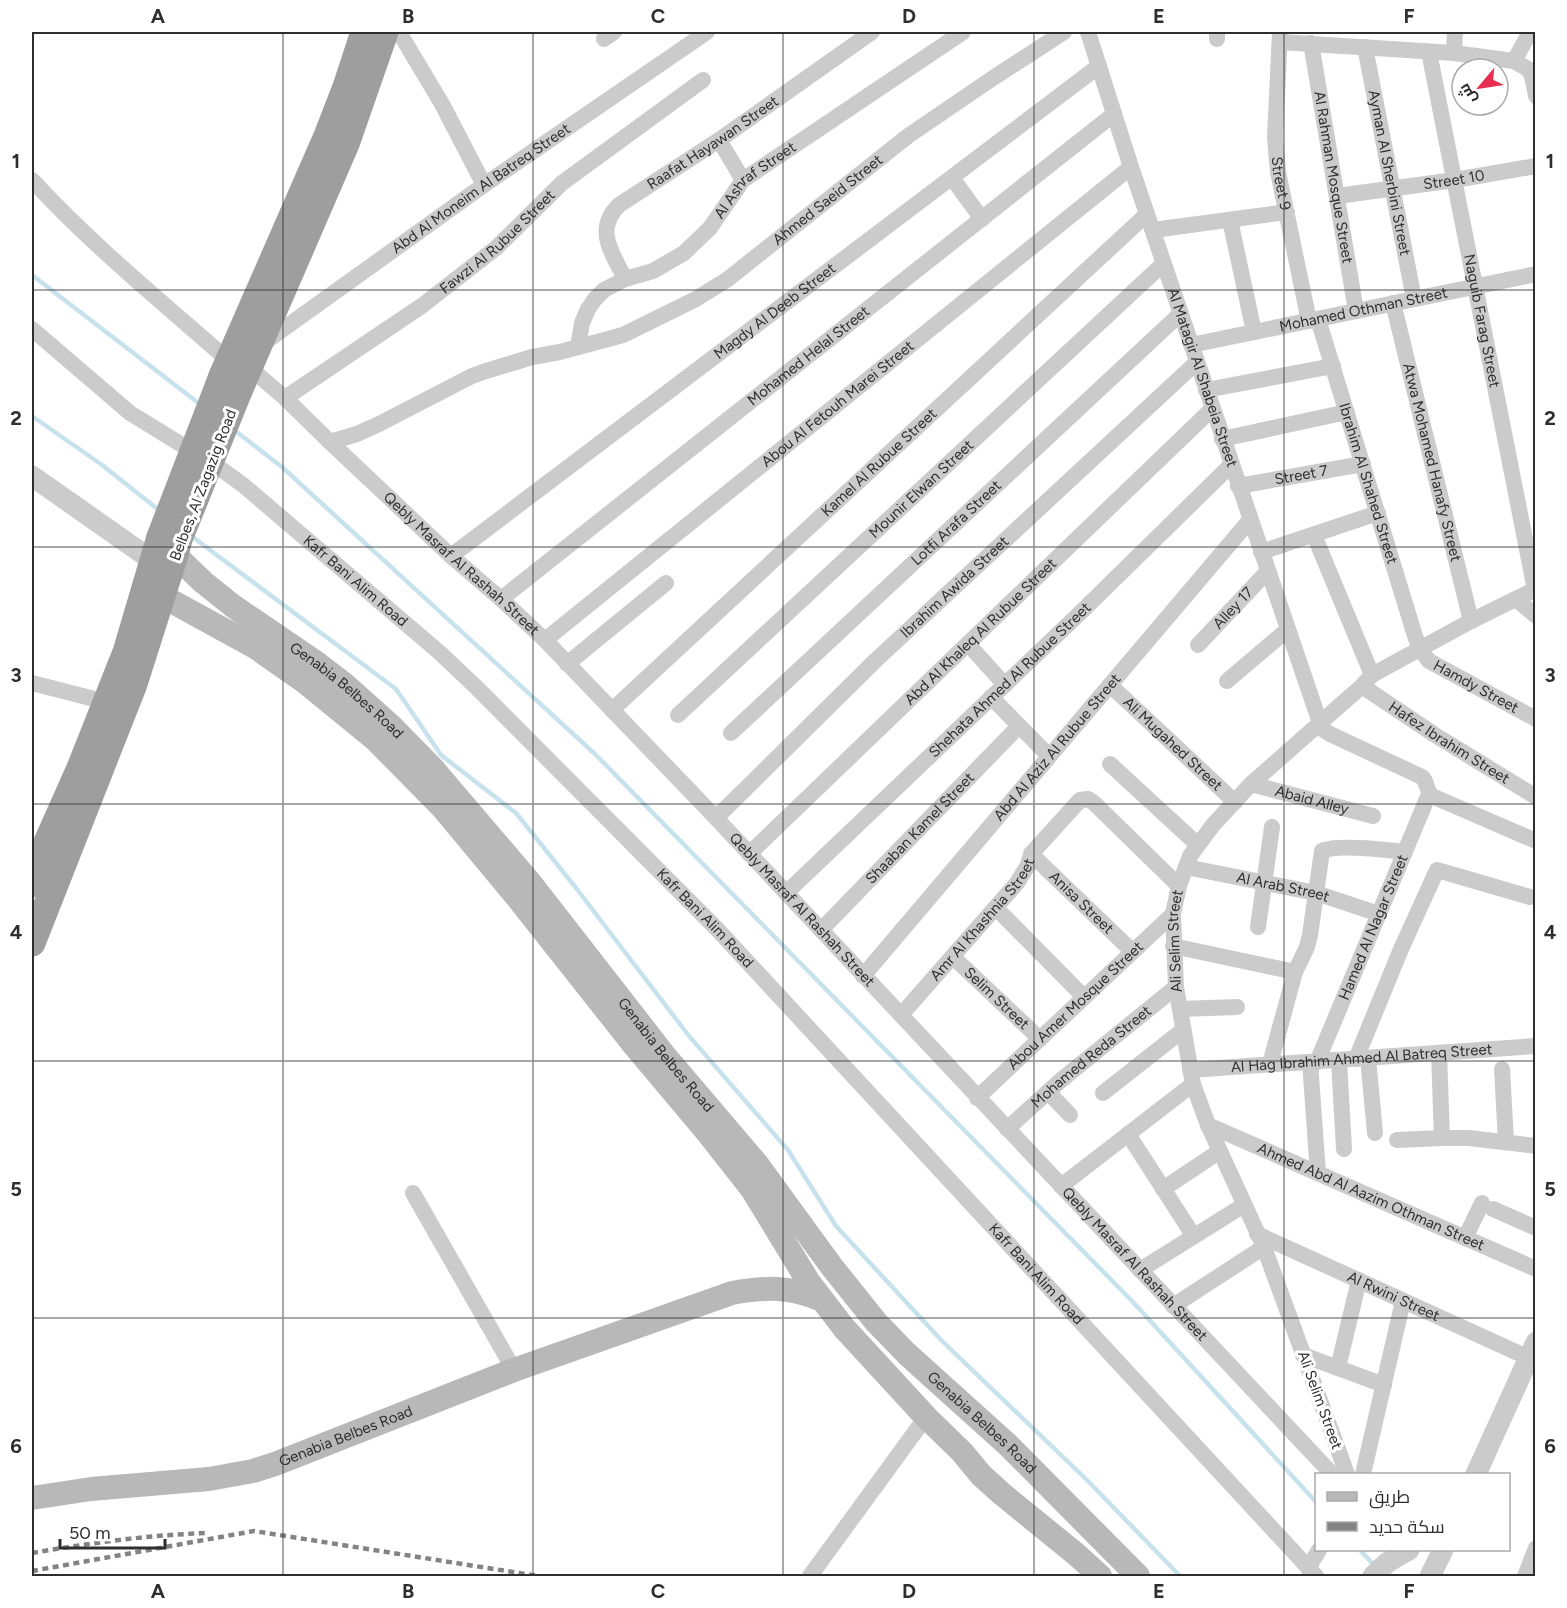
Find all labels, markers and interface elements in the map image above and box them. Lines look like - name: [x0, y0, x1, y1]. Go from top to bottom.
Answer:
- text: A: [151, 4, 166, 28]
- text: B: [402, 4, 414, 28]
- text: C: [651, 4, 665, 28]
- text: D: [902, 4, 916, 28]
- text: E: [1153, 4, 1165, 28]
- text: F: [1403, 4, 1415, 28]
- north arrow: [1450, 57, 1510, 117]
- text: ش: [1454, 80, 1481, 108]
- street label: Ayman Al Sherbini Street: [1365, 88, 1414, 257]
- street label: Al Rahman Mosque Street: [1310, 90, 1357, 265]
- street label: Raafat Hayawan Street: [644, 92, 782, 193]
- street label: Abd Al Moneim Al Batreq Street: [388, 119, 574, 257]
- street label: Al Ashraf Street: [710, 138, 800, 222]
- text: 1: [12, 149, 20, 173]
- text: 1: [1546, 149, 1554, 173]
- street label: Ahmed Saeid Street: [769, 151, 886, 249]
- street label: Street 9: [1268, 156, 1295, 212]
- street label: Street 10: [1422, 166, 1486, 193]
- street label: Fawzi Al Rubue Street: [436, 186, 559, 298]
- street label: Naguib Farag Street: [1460, 253, 1504, 389]
- street label: Magdy Al Deeb Street: [710, 259, 840, 363]
- street label: Mohamed Othman Street: [1278, 283, 1449, 336]
- street label: Al Matagir Al Shabeia Street: [1164, 285, 1241, 470]
- street label: Mohamed Helal Street: [744, 302, 873, 410]
- street label: Abou Al Fetouh Marei Street: [758, 337, 918, 471]
- street label: Atwa Mohamed Hanafy Street: [1399, 361, 1465, 564]
- street label: Ibrahim Al Shahed Street: [1335, 401, 1402, 567]
- street label: Kamel Al Rubue Street: [818, 404, 941, 520]
- text: 2: [10, 406, 22, 430]
- text: 2: [1544, 406, 1556, 430]
- street label: Belbes, Al Zagazig Road: [166, 407, 240, 563]
- street label: Mounir Elwan Street: [865, 436, 977, 542]
- street label: Street 7: [1273, 461, 1329, 488]
- street label: Lotfi Arafa Street: [907, 476, 1005, 569]
- street label: Qebly Masraf Al Rashah Street: [380, 488, 543, 639]
- street label: Kafr Bani Alim Road: [300, 531, 411, 630]
- street label: Ibrahim Awida Street: [897, 532, 1013, 642]
- street label: Abd Al Khaleq Al Rubue Street: [901, 554, 1060, 709]
- street label: Alley 17: [1209, 583, 1257, 633]
- street label: Shehata Ahmed Al Rubue Street: [925, 598, 1095, 761]
- street label: Genabia Belbes Road: [286, 638, 407, 742]
- street label: Hamdy Street: [1430, 656, 1522, 717]
- text: 3: [10, 663, 22, 687]
- text: 3: [1544, 663, 1556, 687]
- street label: Abd Al Aziz Al Rubue Street: [990, 670, 1125, 824]
- street label: Ali Mugahed Street: [1119, 693, 1226, 795]
- street label: Hafez Ibrahim Street: [1385, 698, 1513, 788]
- street label: Shaaban Kamel Street: [862, 768, 978, 888]
- street label: Abaid Alley: [1273, 782, 1351, 818]
- street label: Qebly Masraf Al Rashah Street: [726, 829, 879, 991]
- street label: Hamed Al Nagar Street: [1335, 851, 1412, 1003]
- street label: Amr Al Khashnia Street: [926, 856, 1038, 984]
- street label: Kafr Bani Alim Road: [653, 865, 757, 972]
- street label: Anisa Street: [1046, 867, 1118, 938]
- street label: Al Arab Street: [1235, 868, 1332, 906]
- street label: Ali Selim Street: [1164, 888, 1187, 994]
- text: 4: [10, 920, 23, 944]
- text: 4: [1544, 920, 1557, 944]
- street label: Abou Amer Mosque Street: [1004, 938, 1147, 1073]
- street label: Selim Street: [960, 963, 1033, 1033]
- street label: Genabia Belbes Road: [614, 994, 718, 1116]
- street label: Mohamed Reda Street: [1027, 1001, 1155, 1112]
- street label: Al Hag Ibrahim Ahmed Al Batreq Street: [1230, 1040, 1493, 1076]
- street label: Ahmed Abd Al Aazim Othman Street: [1255, 1139, 1488, 1254]
- text: 5: [10, 1177, 22, 1201]
- text: 5: [1544, 1177, 1556, 1201]
- street label: Qebly Masraf Al Rashah Street: [1058, 1183, 1212, 1345]
- street label: Kafr Bani Alim Road: [985, 1219, 1087, 1328]
- street label: Al Rwini Street: [1345, 1267, 1443, 1325]
- street label: Ali Selim Street: [1294, 1348, 1346, 1452]
- street label: Genabia Belbes Road: [923, 1368, 1040, 1477]
- street label: Genabia Belbes Road: [276, 1402, 415, 1471]
- text: 6: [10, 1434, 22, 1458]
- text: 6: [1544, 1434, 1556, 1458]
- legend: [1315, 1473, 1510, 1551]
- text: طريق: [1369, 1486, 1410, 1509]
- scale bar: [60, 1512, 165, 1550]
- text: سكة حديد: [1369, 1516, 1445, 1538]
- text: 50 m: [69, 1522, 111, 1544]
- text: A: [151, 1579, 166, 1603]
- text: B: [402, 1579, 414, 1603]
- text: C: [651, 1579, 665, 1603]
- text: D: [902, 1579, 916, 1603]
- text: E: [1153, 1579, 1165, 1603]
- text: F: [1403, 1579, 1415, 1603]

